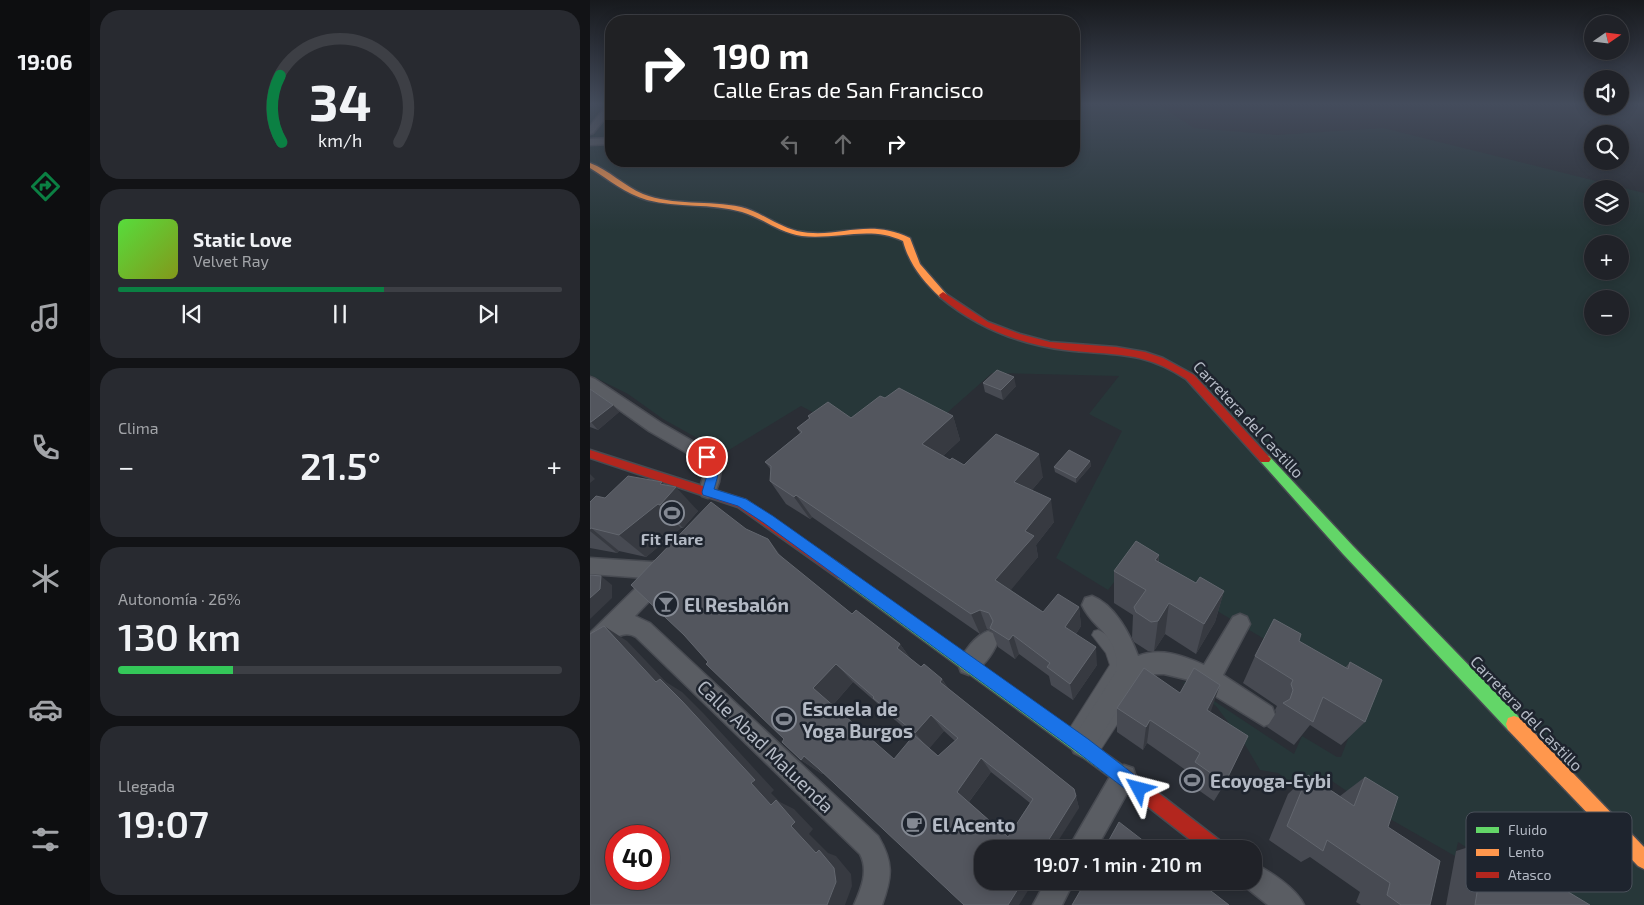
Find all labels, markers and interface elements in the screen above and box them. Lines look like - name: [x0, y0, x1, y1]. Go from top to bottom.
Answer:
- north arrow: [1584, 15, 1629, 60]
- map controls: [1584, 15, 1629, 335]
- text: 190 m: [713, 34, 809, 76]
- icon: right: [630, 35, 695, 100]
- text: 19:06: [17, 48, 73, 74]
- text: 34: [309, 69, 371, 131]
- button: sound: [1584, 70, 1629, 115]
- text: Calle Eras de San Francisco: [713, 76, 984, 102]
- button: search: [1584, 125, 1629, 170]
- text: km/h: [318, 129, 362, 151]
- icon: left: [776, 130, 804, 158]
- icon: ahead: [829, 130, 857, 158]
- icon: right: [882, 130, 910, 158]
- icon: directions: [28, 169, 63, 204]
- button: layers: [1584, 180, 1629, 225]
- text: Static Love: [193, 228, 292, 251]
- button: +: [1584, 235, 1629, 280]
- text: Velvet Ray: [193, 251, 269, 270]
- button: −: [1584, 290, 1629, 335]
- icon: music: [28, 300, 63, 335]
- icon: previous: [178, 300, 206, 328]
- icon: pause: [326, 300, 354, 328]
- icon: next: [474, 300, 502, 328]
- street label: Carretera del Castillo: [1190, 357, 1308, 481]
- text: Clima: [118, 418, 159, 437]
- icon: phone: [28, 430, 63, 465]
- pin: [686, 436, 728, 478]
- text: 21.5°: [300, 442, 381, 488]
- icon: arrive: [693, 443, 721, 471]
- text: −: [118, 449, 134, 483]
- text: +: [547, 449, 562, 483]
- sports icon: Fit Flare: [659, 500, 685, 526]
- place label: Fit Flare: [641, 529, 703, 548]
- icon: climate: [28, 561, 63, 596]
- text: Autonomía · 26%: [118, 589, 241, 608]
- bar icon: El Resbalón: [653, 591, 679, 617]
- place label: El Resbalón: [684, 593, 789, 616]
- text: 130 km: [118, 613, 241, 659]
- street label: Carretera del Castillo: [1467, 651, 1587, 775]
- street label: Calle Abad Maluenda: [693, 675, 839, 817]
- icon: car: [28, 692, 63, 727]
- place label: Escuela de Yoga Burgos: [802, 697, 913, 742]
- sports icon: Escuela de Yoga Burgos: [771, 706, 797, 732]
- position arrow: [1112, 762, 1164, 814]
- sports icon: Ecoyoga-Eybi: [1179, 767, 1205, 793]
- place label: Ecoyoga-Eybi: [1210, 769, 1331, 793]
- text: Llegada: [118, 776, 175, 795]
- text: 19:07: [118, 800, 209, 846]
- cafe icon: El Acento: [901, 811, 927, 837]
- legend: [1466, 812, 1632, 892]
- place label: El Acento: [932, 813, 1016, 836]
- text: Fluido: [1508, 821, 1547, 838]
- icon: filters: [28, 822, 63, 857]
- speed limit sign: 40: [605, 825, 670, 890]
- text: Lento: [1508, 843, 1544, 860]
- text: 19:07 · 1 min · 210 m: [1034, 853, 1202, 876]
- text: Atasco: [1508, 866, 1551, 883]

